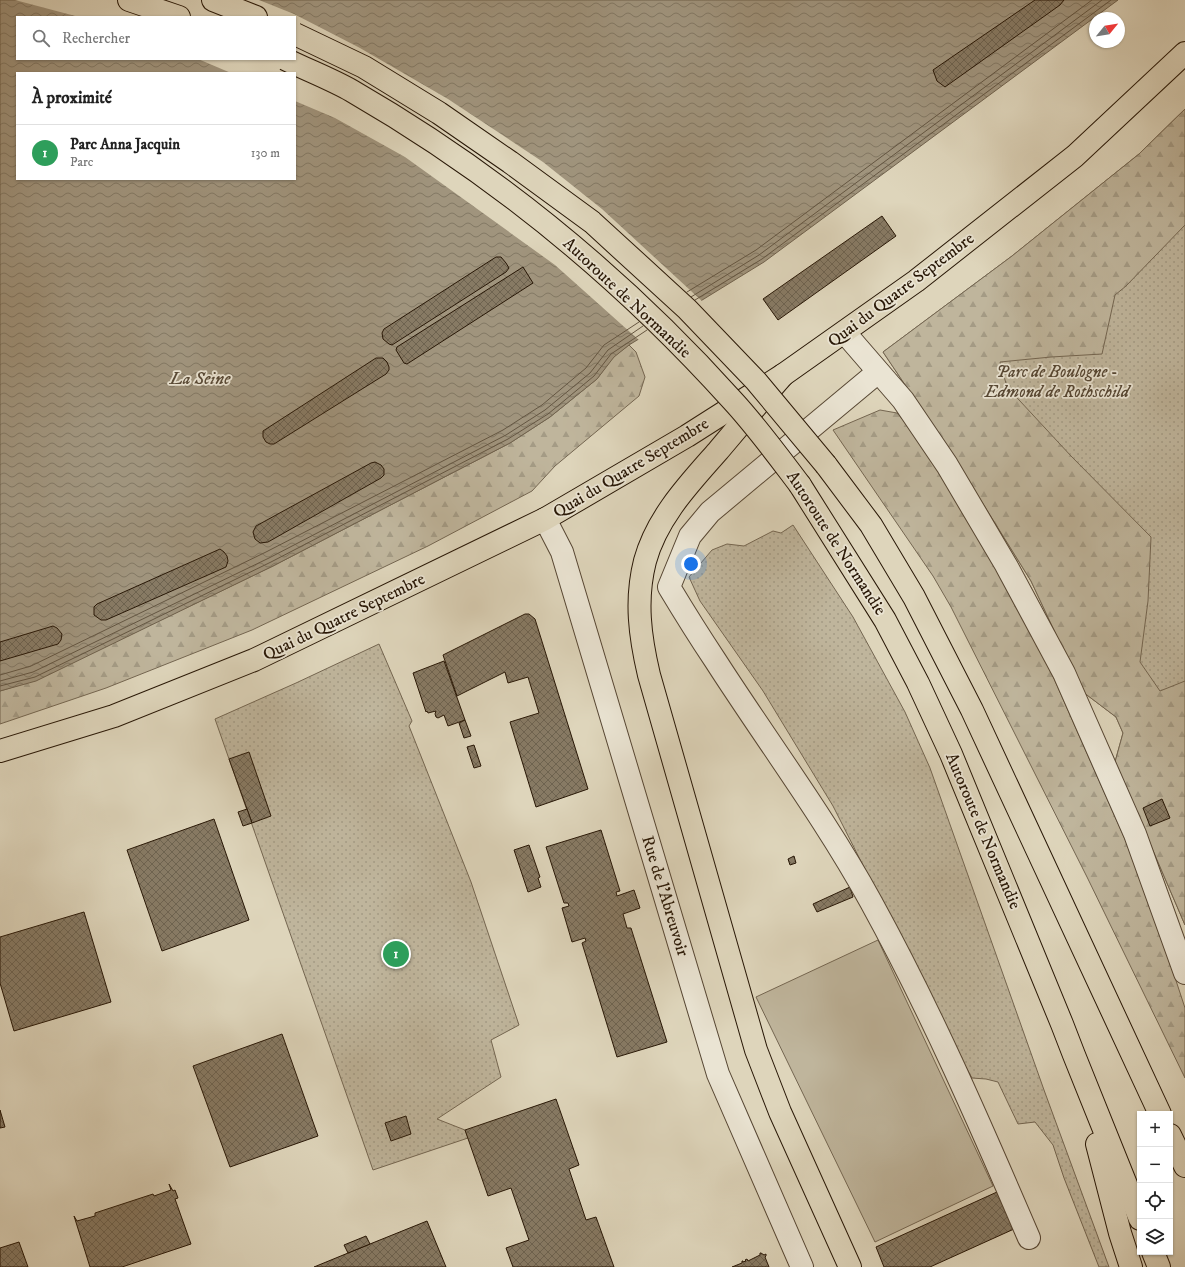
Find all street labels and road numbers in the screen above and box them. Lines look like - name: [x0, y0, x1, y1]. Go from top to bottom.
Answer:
- street label: Quai du Quatre Septembre: [823, 228, 979, 352]
- street label: Autoroute de Normandie: [558, 233, 696, 363]
- street label: Quai du Quatre Septembre: [549, 413, 713, 523]
- street label: Autoroute de Normandie: [781, 467, 891, 619]
- street label: Quai du Quatre Septembre: [259, 568, 429, 666]
- street label: Autoroute de Normandie: [940, 750, 1026, 912]
- street label: Rue de l'Abreuvoir: [636, 833, 694, 960]

